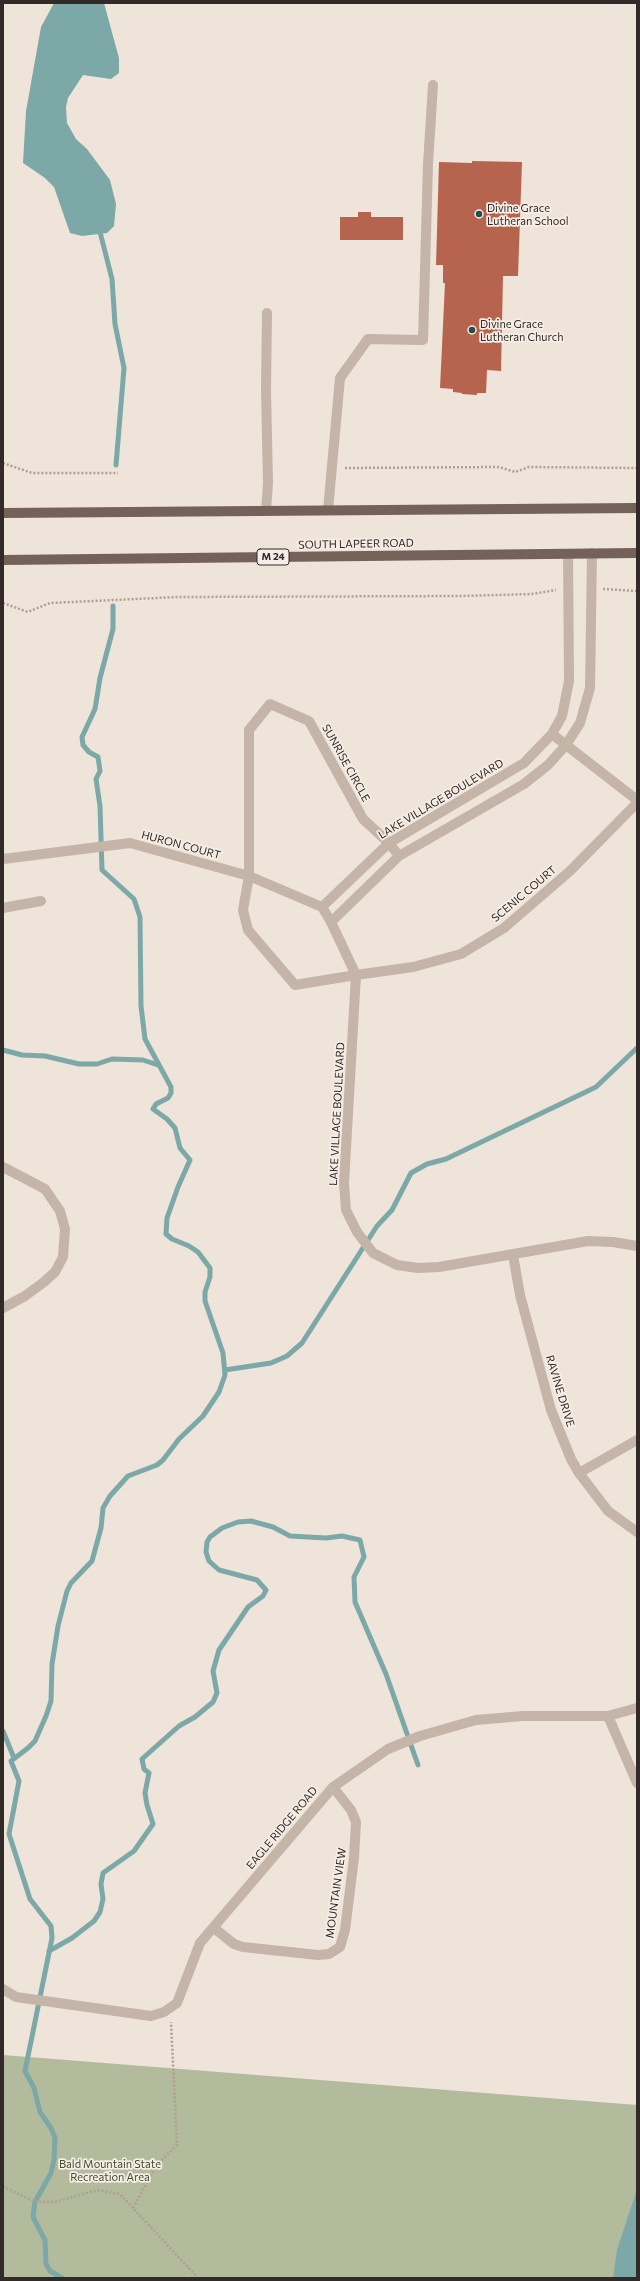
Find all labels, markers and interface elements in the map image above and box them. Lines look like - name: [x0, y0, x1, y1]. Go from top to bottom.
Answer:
- place label: Divine Grace Lutheran School: [487, 201, 569, 227]
- marker: Divine Grace Lutheran School: [474, 209, 484, 219]
- place label: Divine Grace Lutheran Church: [480, 317, 563, 343]
- marker: Divine Grace Lutheran Church: [467, 325, 477, 335]
- street label: SOUTH LAPEER ROAD: [298, 536, 414, 552]
- road number: M 24: [257, 549, 289, 565]
- street label: SUNRISE CIRCLE: [319, 722, 373, 804]
- street label: LAKE VILLAGE BOULEVARD: [376, 756, 506, 842]
- street label: HURON COURT: [140, 828, 222, 862]
- street label: SCENIC COURT: [489, 863, 559, 925]
- street label: LAKE VILLAGE BOULEVARD: [327, 1042, 347, 1186]
- street label: RAVINE DRIVE: [543, 1354, 577, 1428]
- street label: EAGLE RIDGE ROAD: [244, 1784, 320, 1872]
- street label: MOUNTAIN VIEW: [323, 1847, 349, 1939]
- park label: Bald Mountain State Recreation Area: [59, 2157, 161, 2183]

